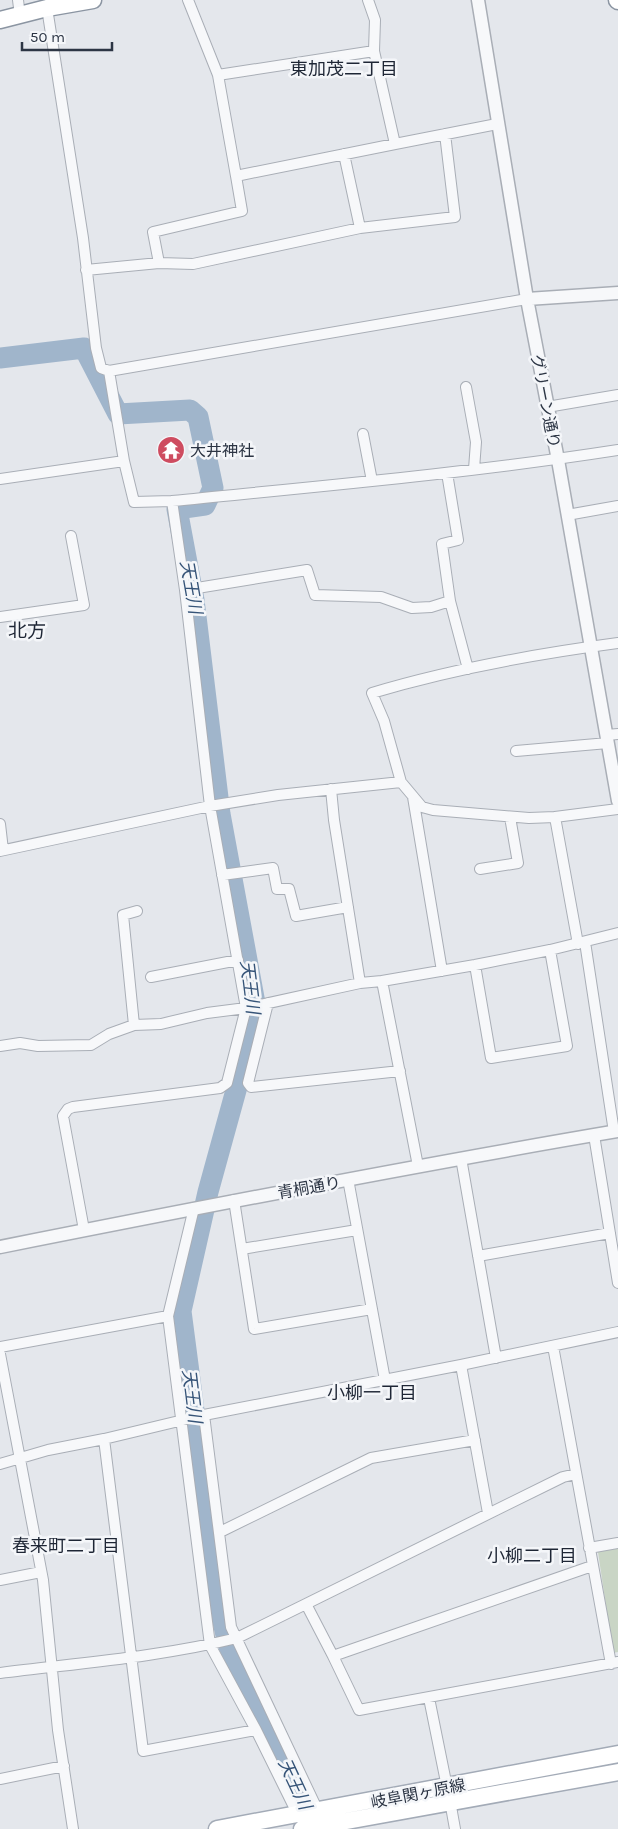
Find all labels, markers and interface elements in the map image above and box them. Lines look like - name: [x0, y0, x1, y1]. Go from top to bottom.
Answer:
- scale bar: [22, 20, 112, 52]
- text: 50 m: [30, 28, 65, 46]
- district label: 東加茂二丁目: [290, 58, 398, 80]
- street label: グリーン通り: [527, 353, 564, 450]
- temple icon: 大井神社: [156, 435, 186, 465]
- place label: 大井神社: [190, 441, 254, 460]
- water label: 天王川: [175, 559, 207, 617]
- district label: 北方: [8, 620, 46, 642]
- water label: 天王川: [236, 959, 264, 1017]
- street label: 青桐通り: [276, 1173, 342, 1202]
- water label: 天王川: [178, 1368, 206, 1426]
- district label: 小柳一丁目: [327, 1382, 417, 1404]
- district label: 春来町二丁目: [12, 1535, 120, 1557]
- district label: 小柳二丁目: [487, 1545, 577, 1567]
- water label: 天王川: [274, 1755, 317, 1815]
- street label: 岐阜関ヶ原線: [369, 1775, 467, 1812]

